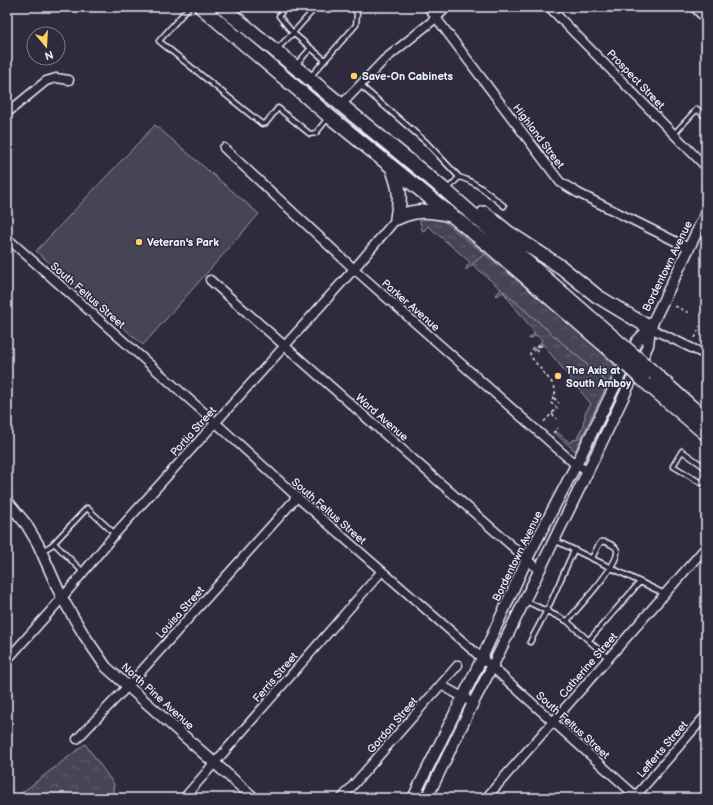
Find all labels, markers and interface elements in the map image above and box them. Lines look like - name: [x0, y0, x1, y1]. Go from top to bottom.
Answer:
- north arrow: [26, 26, 66, 66]
- street label: Prospect Street: [604, 47, 668, 112]
- text: N: [43, 48, 55, 62]
- place label: Save-On Cabinets: [362, 70, 453, 83]
- marker: Save-On Cabinets: [349, 71, 359, 81]
- street label: Highland Street: [510, 102, 567, 171]
- street label: Bordentown Avenue: [640, 218, 695, 314]
- place label: Veteran's Park: [147, 236, 219, 249]
- marker: Veteran's Park: [134, 237, 144, 247]
- street label: South Feltus Street: [48, 260, 128, 332]
- street label: Parker Avenue: [379, 277, 443, 334]
- place label: The Axis at South Amboy: [566, 364, 631, 390]
- marker: The Axis at South Amboy: [553, 371, 563, 381]
- street label: Ward Avenue: [353, 391, 411, 444]
- street label: Portia Street: [168, 404, 219, 459]
- street label: South Feltus Street: [289, 476, 369, 548]
- street label: Bordentown Avenue: [490, 508, 545, 604]
- street label: Louisa Street: [154, 583, 208, 641]
- street label: Catherine Street: [556, 630, 621, 701]
- street label: Ferris Street: [250, 649, 301, 705]
- street label: North Pine Avenue: [119, 660, 197, 733]
- street label: South Feltus Street: [533, 689, 613, 762]
- street label: Gordon Street: [365, 694, 421, 756]
- street label: Lefferts Street: [634, 718, 691, 780]

